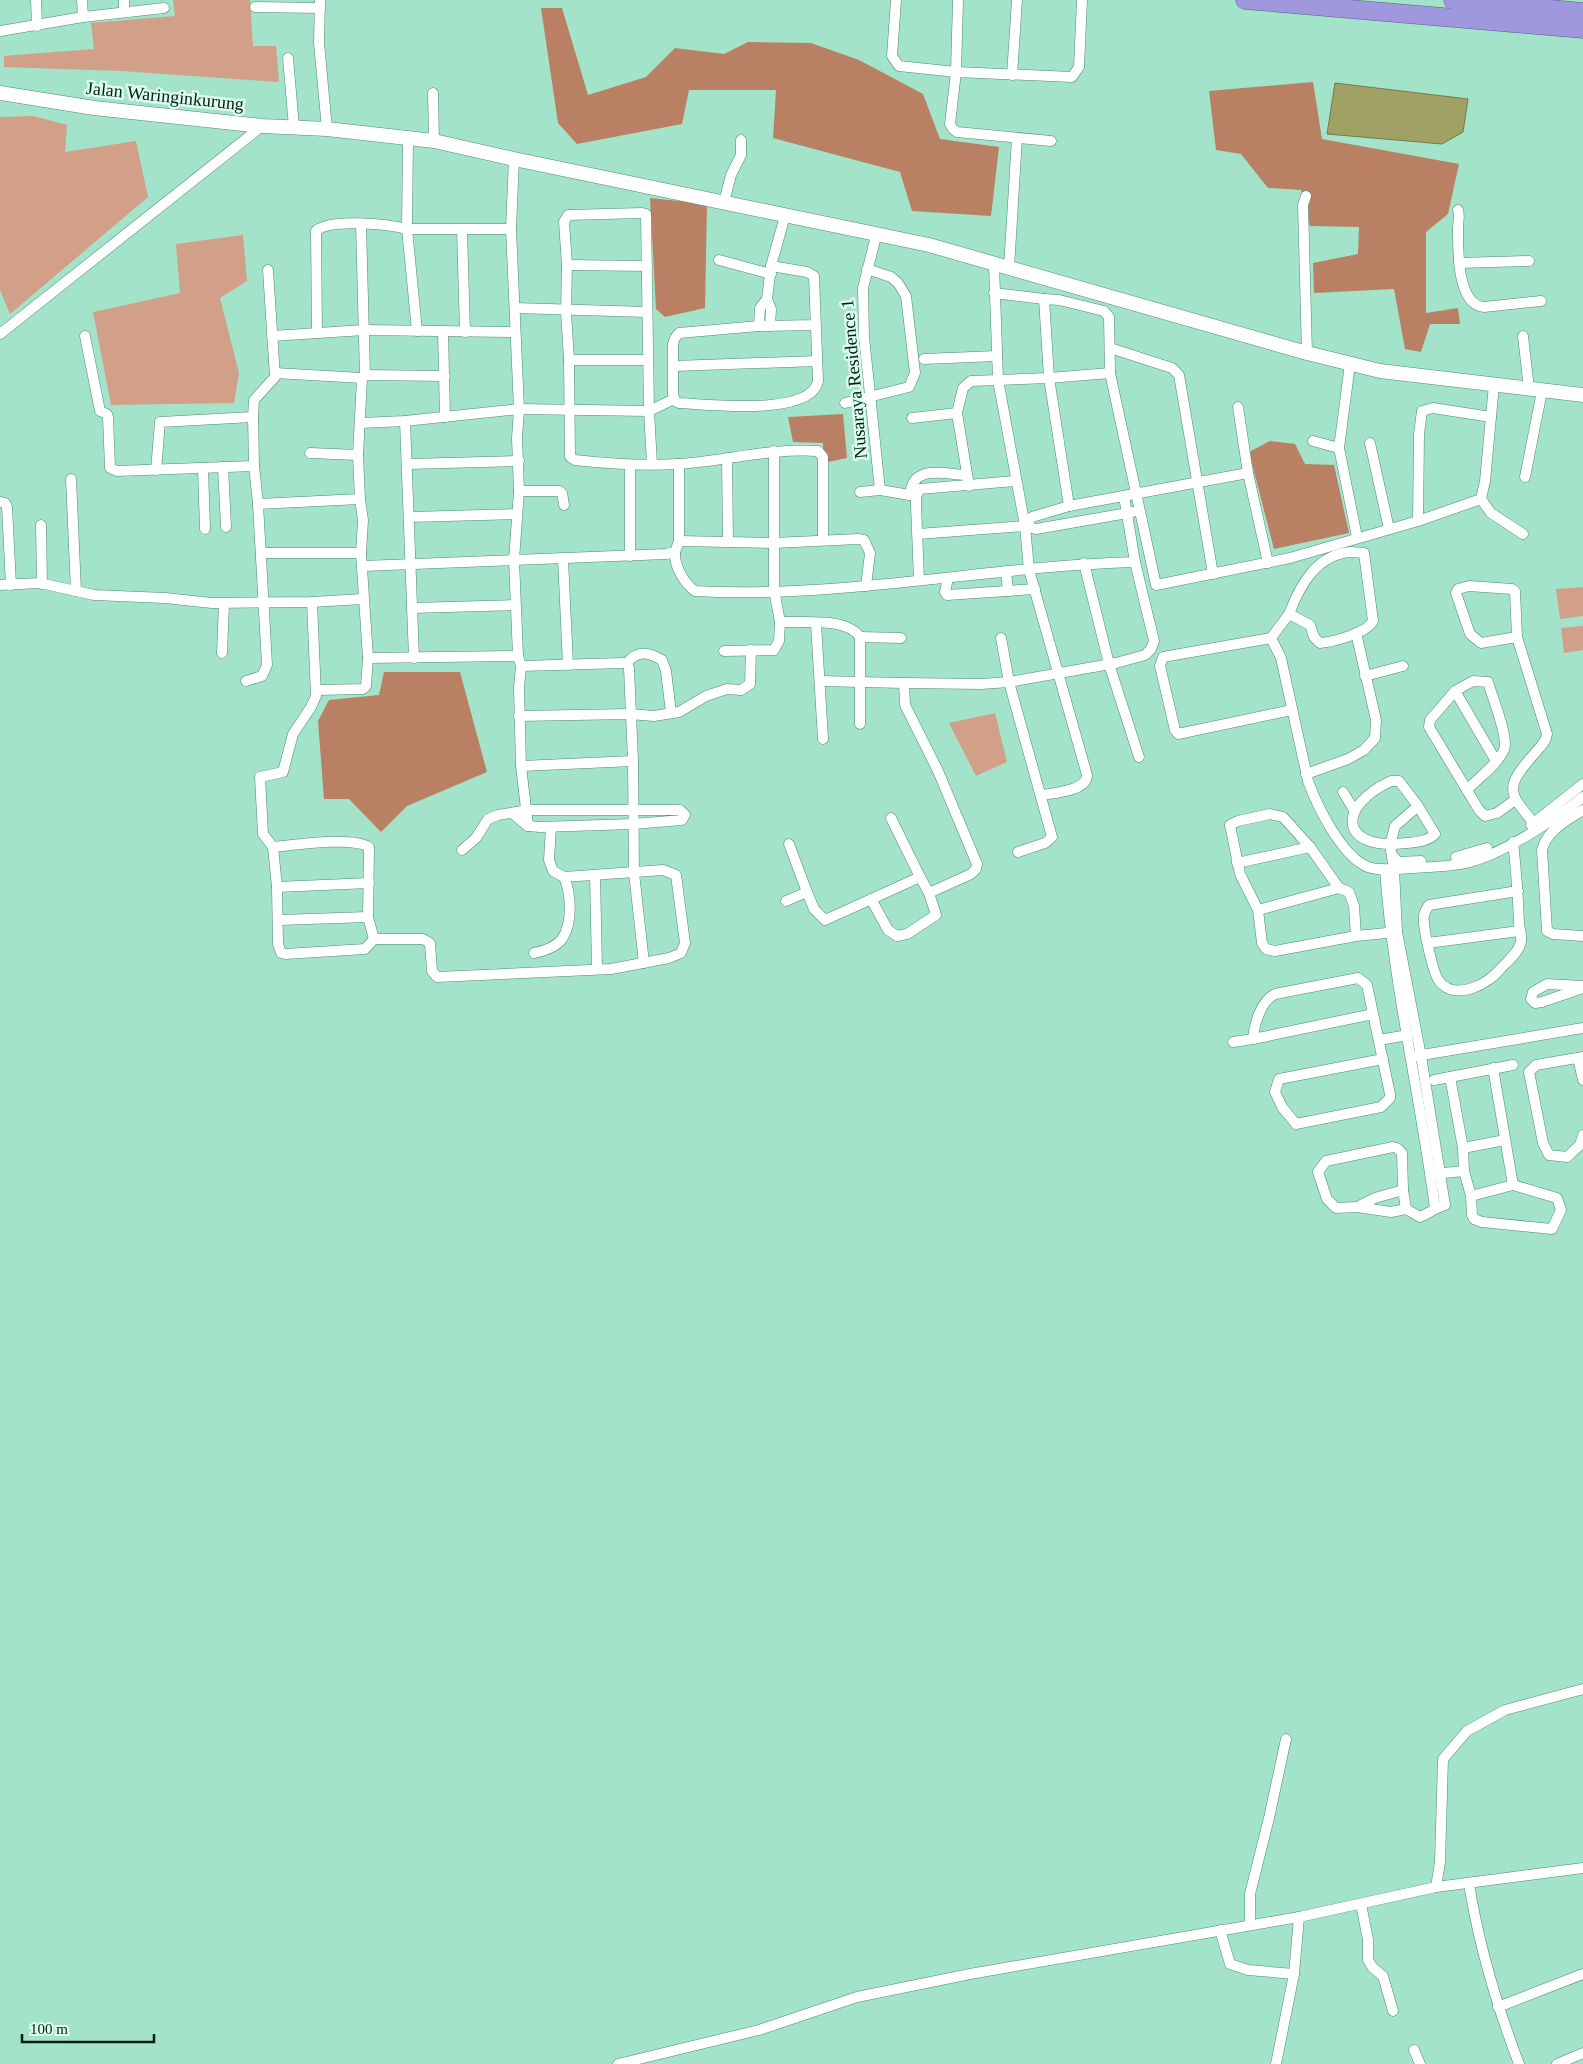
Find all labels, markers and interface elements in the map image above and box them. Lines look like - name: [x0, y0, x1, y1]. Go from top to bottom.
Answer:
- street label: Jalan Waringinkurung: [85, 78, 245, 114]
- street label: Nusaraya Residence 1: [837, 298, 871, 460]
- scale bar: [22, 2012, 155, 2044]
- text: 100 m: [30, 2021, 68, 2037]

